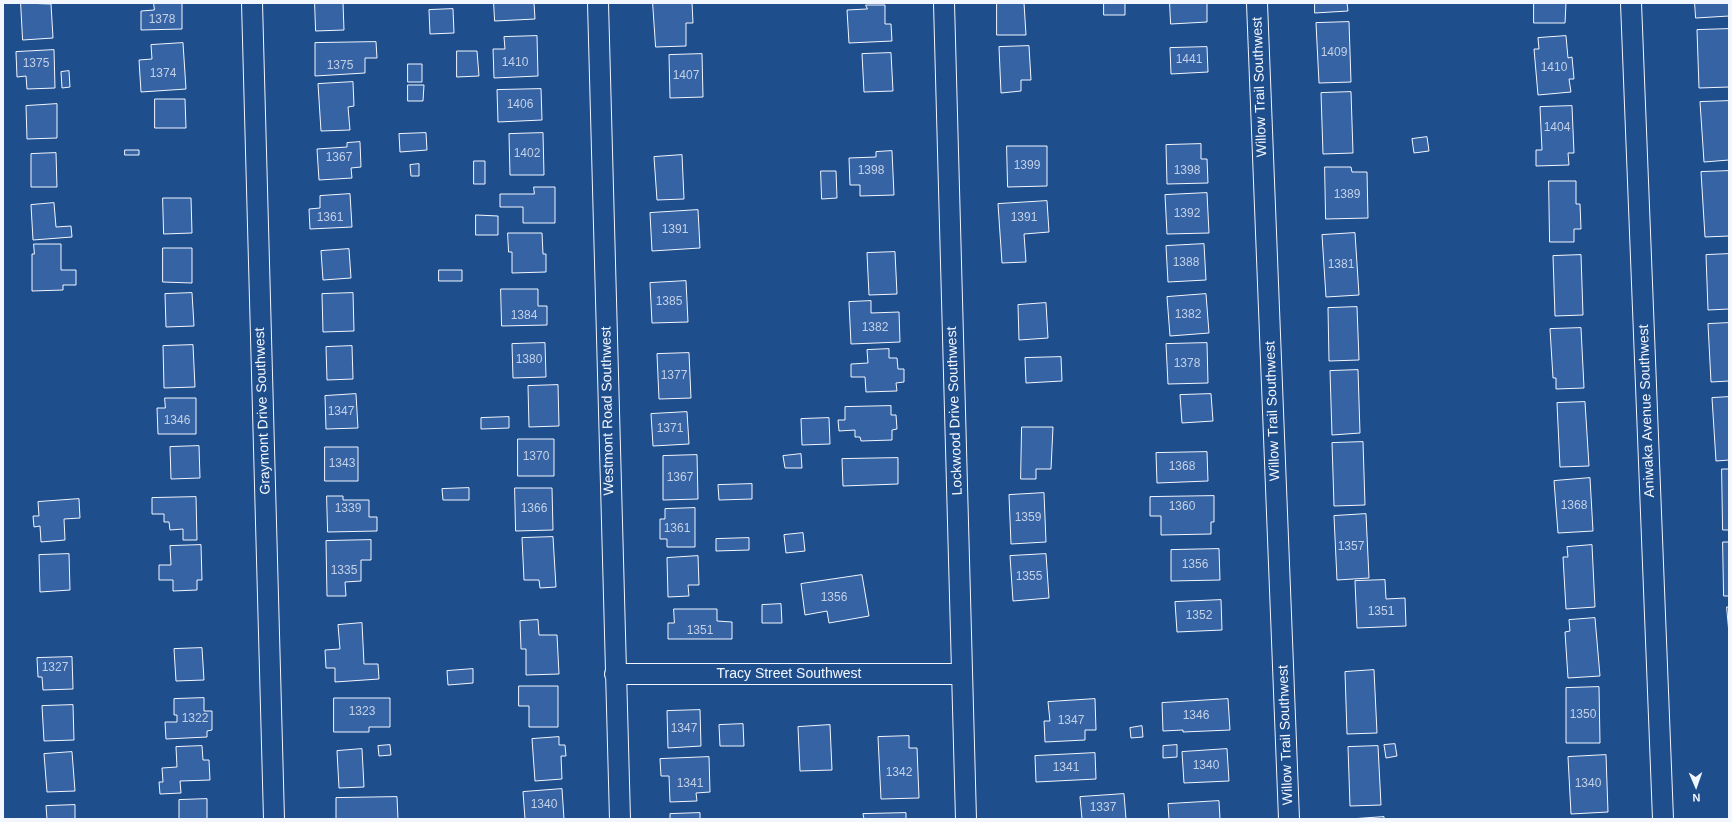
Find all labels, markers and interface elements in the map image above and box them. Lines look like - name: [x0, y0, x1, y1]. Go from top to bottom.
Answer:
- house number: 1378: [149, 13, 175, 27]
- street label: Willow Trail Southwest: [1249, 17, 1271, 157]
- house number: 1409: [1321, 46, 1347, 60]
- house number: 1441: [1176, 53, 1202, 67]
- house number: 1410: [502, 56, 528, 70]
- house number: 1375: [23, 57, 49, 71]
- house number: 1375: [327, 59, 353, 73]
- house number: 1410: [1541, 61, 1567, 75]
- house number: 1374: [150, 67, 176, 81]
- house number: 1407: [673, 69, 699, 83]
- house number: 1406: [507, 98, 533, 112]
- house number: 1404: [1544, 121, 1570, 135]
- house number: 1402: [514, 147, 540, 161]
- house number: 1367: [326, 151, 352, 165]
- house number: 1399: [1014, 159, 1040, 173]
- house number: 1398: [858, 164, 884, 178]
- house number: 1398: [1174, 164, 1200, 178]
- house number: 1389: [1334, 188, 1360, 202]
- house number: 1392: [1174, 207, 1200, 221]
- house number: 1361: [317, 211, 343, 225]
- house number: 1391: [1011, 211, 1037, 225]
- house number: 1391: [662, 223, 688, 237]
- house number: 1388: [1173, 256, 1199, 270]
- house number: 1381: [1328, 258, 1354, 272]
- house number: 1385: [656, 295, 682, 309]
- house number: 1382: [1175, 308, 1201, 322]
- house number: 1384: [511, 309, 537, 323]
- house number: 1382: [862, 321, 888, 335]
- street label: Aniwaka Avenue Southwest: [1636, 324, 1658, 498]
- street label: Westmont Road Southwest: [598, 326, 618, 496]
- street label: Lockwood Drive Southwest: [944, 326, 966, 496]
- street label: Graymont Drive Southwest: [252, 327, 274, 495]
- street label: Willow Trail Southwest: [1262, 341, 1284, 481]
- house number: 1380: [516, 353, 542, 367]
- house number: 1378: [1174, 357, 1200, 371]
- house number: 1377: [661, 369, 687, 383]
- house number: 1347: [328, 405, 354, 419]
- house number: 1346: [164, 414, 190, 428]
- house number: 1371: [657, 422, 683, 436]
- house number: 1370: [523, 450, 549, 464]
- house number: 1343: [329, 457, 355, 471]
- house number: 1368: [1169, 460, 1195, 474]
- house number: 1367: [667, 471, 693, 485]
- house number: 1368: [1561, 499, 1587, 513]
- house number: 1360: [1169, 500, 1195, 514]
- house number: 1339: [335, 502, 361, 516]
- house number: 1366: [521, 502, 547, 516]
- house number: 1359: [1015, 511, 1041, 525]
- house number: 1361: [664, 522, 690, 536]
- house number: 1357: [1338, 540, 1364, 554]
- house number: 1356: [1182, 558, 1208, 572]
- house number: 1335: [331, 564, 357, 578]
- house number: 1355: [1016, 570, 1042, 584]
- house number: 1356: [821, 591, 847, 605]
- house number: 1351: [1368, 605, 1394, 619]
- house number: 1352: [1186, 609, 1212, 623]
- house number: 1351: [687, 624, 713, 638]
- house number: 1327: [42, 661, 68, 675]
- street label: Willow Trail Southwest: [1275, 665, 1297, 805]
- street label: Tracy Street Southwest: [717, 666, 861, 682]
- house number: 1323: [349, 705, 375, 719]
- house number: 1350: [1570, 708, 1596, 722]
- house number: 1346: [1183, 709, 1209, 723]
- house number: 1322: [182, 712, 208, 726]
- house number: 1347: [1058, 714, 1084, 728]
- house number: 1347: [671, 722, 697, 736]
- house number: 1340: [1193, 759, 1219, 773]
- house number: 1341: [1053, 761, 1079, 775]
- house number: 1342: [886, 766, 912, 780]
- north arrow: [1676, 766, 1716, 806]
- house number: 1341: [677, 777, 703, 791]
- house number: 1340: [1575, 777, 1601, 791]
- text: N: [1692, 792, 1701, 804]
- house number: 1340: [531, 798, 557, 812]
- house number: 1337: [1090, 801, 1116, 815]

